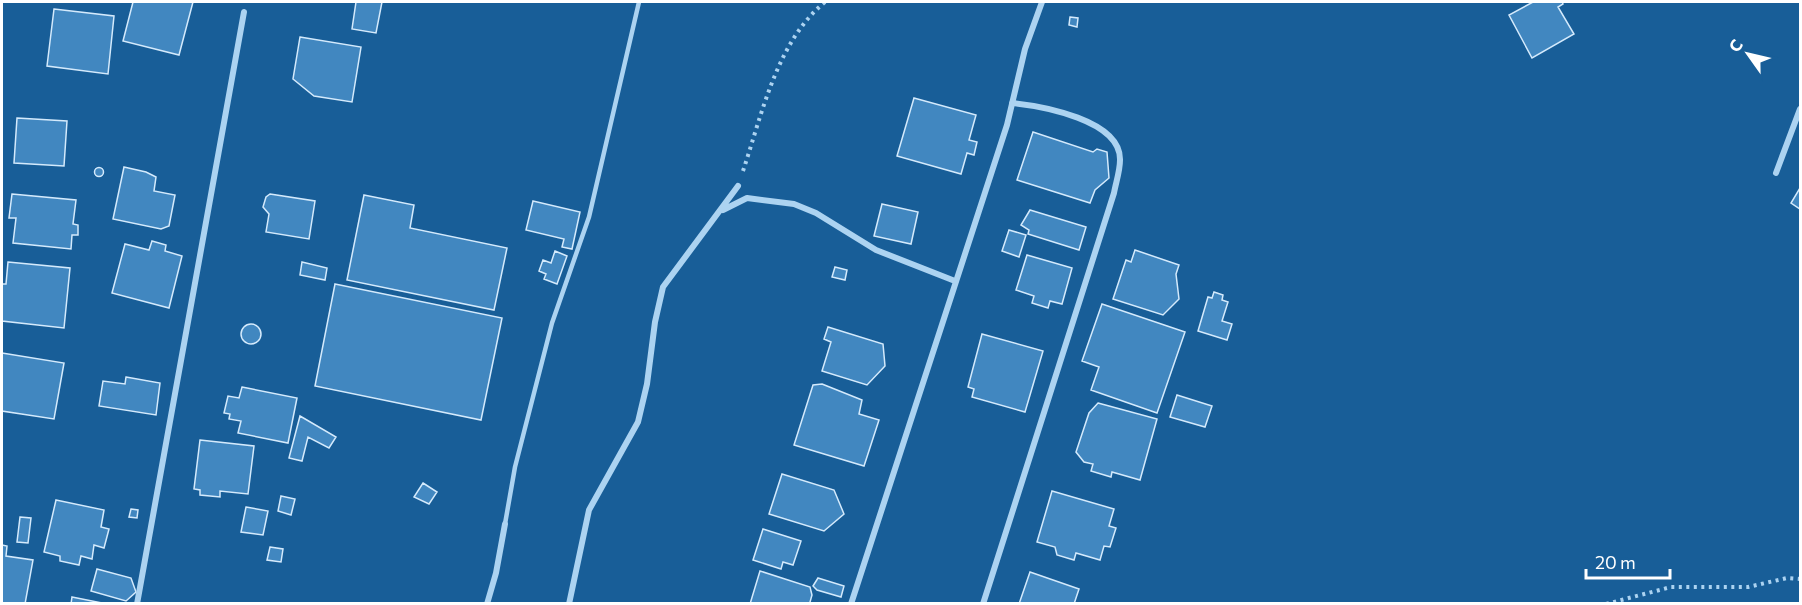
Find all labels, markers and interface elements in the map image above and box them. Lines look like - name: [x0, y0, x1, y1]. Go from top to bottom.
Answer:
- north arrow: [1718, 24, 1778, 84]
- text: С: [1724, 35, 1746, 55]
- scale bar: [1586, 542, 1670, 580]
- text: 20 m: [1595, 551, 1636, 573]

